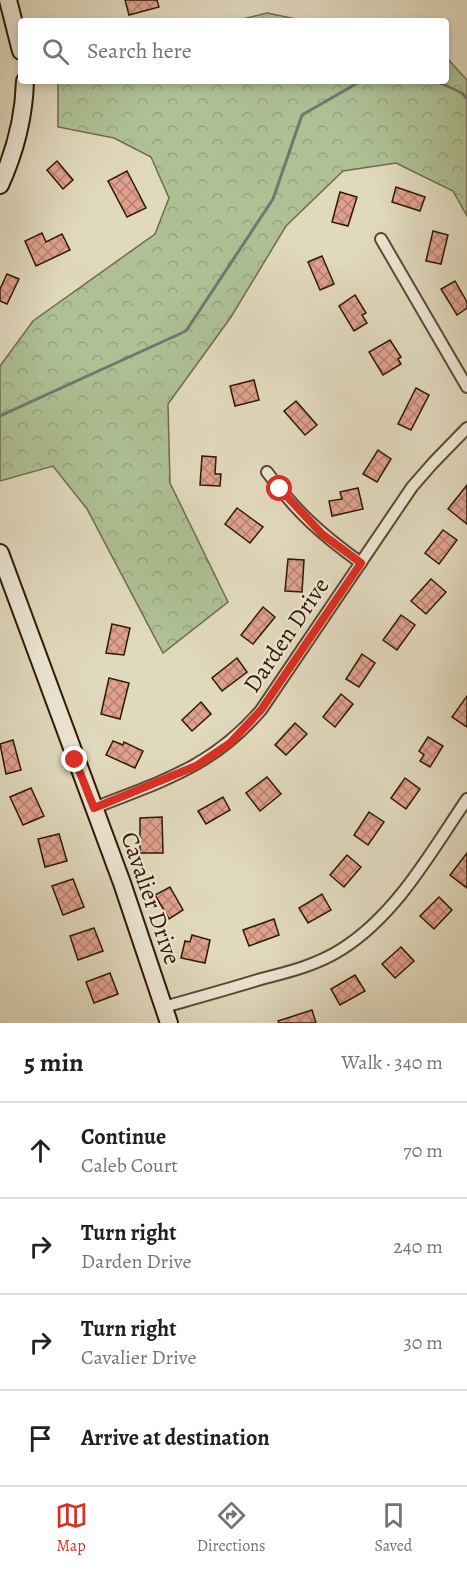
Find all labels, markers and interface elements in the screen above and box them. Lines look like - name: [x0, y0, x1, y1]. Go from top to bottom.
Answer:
- search box: [18, 18, 449, 84]
- icon: search: [39, 35, 72, 68]
- text: Search here: [87, 36, 192, 66]
- route start: [266, 475, 292, 501]
- street label: Darden Drive: [236, 571, 336, 699]
- route end: [61, 746, 87, 772]
- street label: Cavalier Drive: [113, 827, 189, 969]
- text: 5 min: [24, 1045, 84, 1080]
- text: Walk · 340 m: [341, 1049, 443, 1076]
- text: Continue: [81, 1122, 166, 1152]
- icon: ahead: [24, 1134, 57, 1167]
- text: 70 m: [403, 1137, 443, 1164]
- text: Caleb Court: [81, 1152, 178, 1179]
- text: Turn right: [81, 1218, 177, 1248]
- icon: right: [24, 1230, 57, 1263]
- text: 240 m: [393, 1233, 443, 1260]
- text: Darden Drive: [81, 1248, 191, 1275]
- text: Turn right: [81, 1314, 177, 1344]
- icon: right: [24, 1326, 57, 1359]
- text: 30 m: [403, 1329, 443, 1356]
- text: Cavalier Drive: [81, 1344, 196, 1371]
- icon: arrive: [24, 1422, 57, 1455]
- text: Arrive at destination: [81, 1423, 270, 1453]
- tab: Map: [55, 1499, 88, 1557]
- tab: Directions: [197, 1499, 265, 1557]
- tab: Saved: [374, 1499, 412, 1557]

